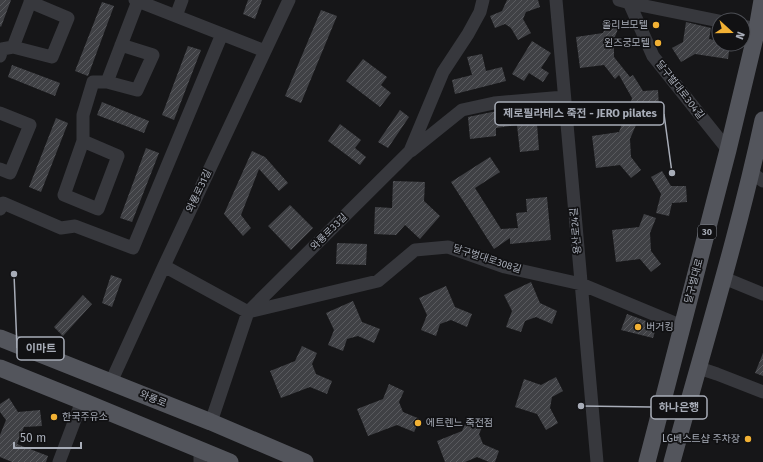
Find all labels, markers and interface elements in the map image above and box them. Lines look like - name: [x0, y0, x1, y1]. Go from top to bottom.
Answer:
- north arrow: [711, 12, 751, 52]
- place label: 올리브모텔: [602, 19, 648, 31]
- marker: 올리브모텔: [651, 20, 661, 30]
- text: N: [732, 30, 747, 41]
- place label: 윈즈궁모텔: [604, 37, 650, 49]
- marker: 윈즈궁모텔: [653, 38, 663, 48]
- street label: 달구벌대로304길: [653, 58, 707, 122]
- callout: 제로필라테스 죽전 - JERO pilates: [495, 102, 664, 125]
- text: 제로필라테스 죽전 - JERO pilates: [503, 107, 658, 120]
- street label: 와룡로31길: [184, 168, 214, 214]
- street label: 용산로24길: [568, 207, 584, 255]
- street label: 와룡로33길: [308, 211, 350, 253]
- road number: 30: [698, 225, 716, 239]
- street label: 달구벌대로308길: [451, 242, 523, 276]
- street label: 달구벌대로: [682, 257, 706, 305]
- place label: 버거킹: [646, 321, 674, 333]
- marker: 버거킹: [633, 322, 643, 332]
- callout: 이마트: [17, 337, 64, 360]
- text: 이마트: [26, 342, 56, 355]
- street label: 와룡로: [138, 388, 168, 410]
- callout: 하나은행: [651, 396, 707, 419]
- text: 하나은행: [659, 401, 699, 414]
- place label: 한국주유소: [62, 411, 108, 423]
- marker: 한국주유소: [49, 412, 59, 422]
- place label: 에트렌느 죽전점: [426, 417, 493, 429]
- marker: 에트렌느 죽전점: [413, 418, 423, 428]
- scale bar: [14, 424, 81, 450]
- text: 50 m: [20, 431, 46, 445]
- place label: LG베스트샵 주차장: [662, 433, 740, 445]
- marker: LG베스트샵 주차장: [743, 434, 753, 444]

